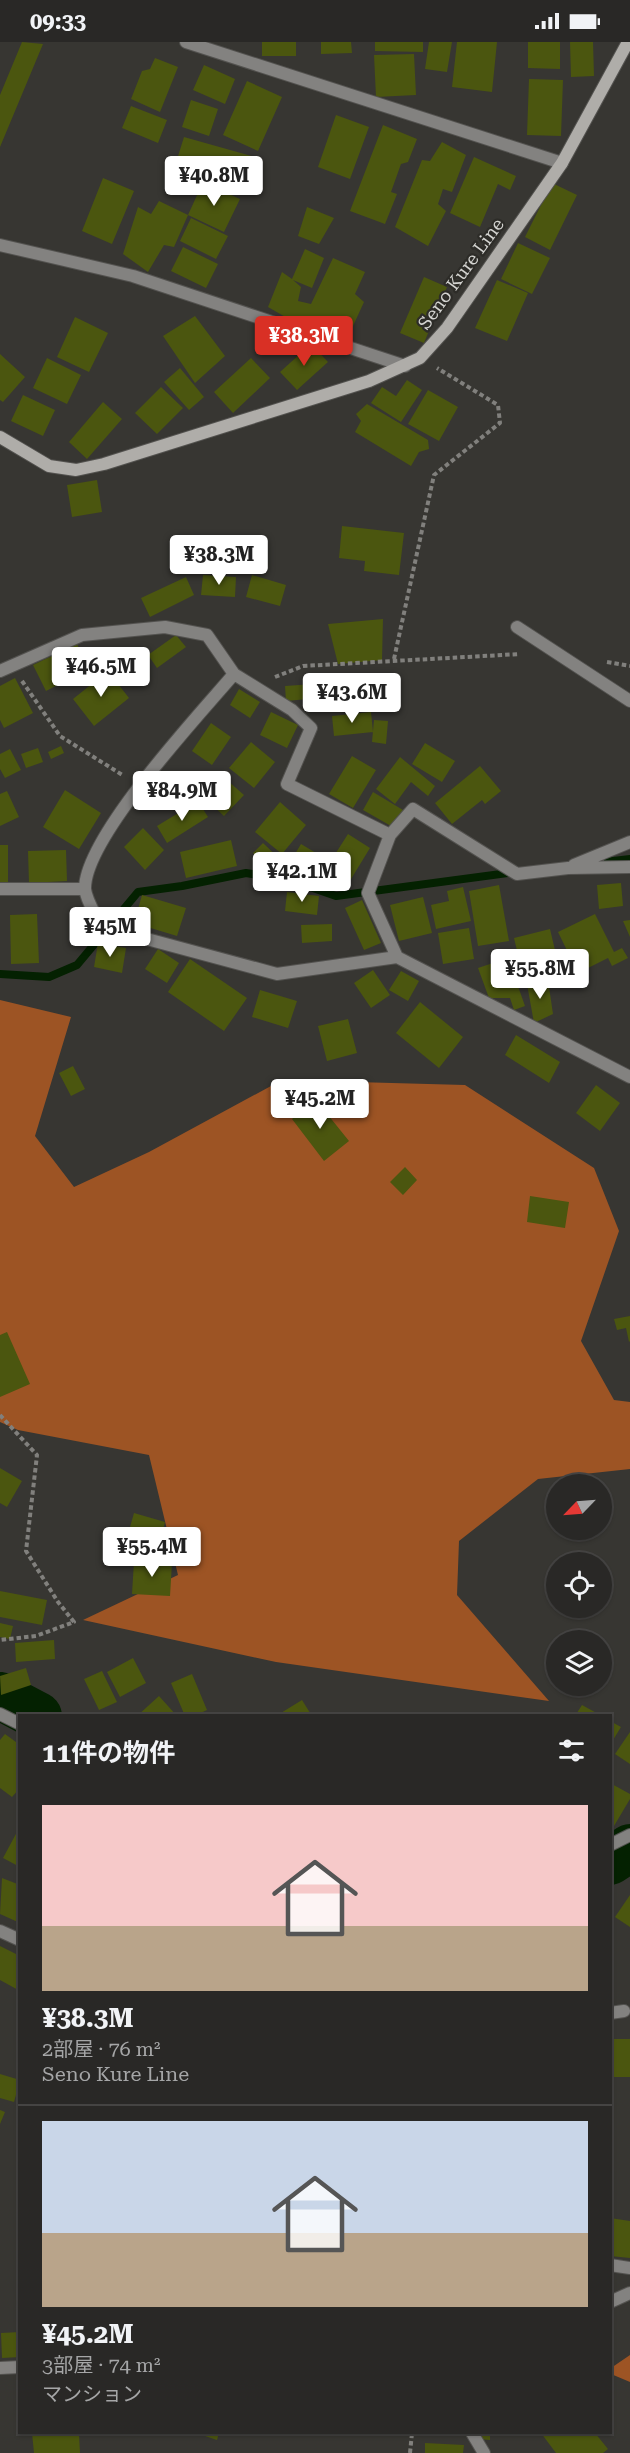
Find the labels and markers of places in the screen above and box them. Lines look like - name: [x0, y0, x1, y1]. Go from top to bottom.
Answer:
- pin: ¥40.8M: [165, 156, 263, 207]
- pin: ¥38.3M: [255, 316, 353, 367]
- pin: ¥38.3M: [170, 535, 268, 586]
- pin: ¥46.5M: [52, 647, 150, 698]
- pin: ¥43.6M: [303, 673, 401, 724]
- pin: ¥84.9M: [133, 771, 231, 822]
- pin: ¥42.1M: [253, 852, 351, 903]
- pin: ¥45M: [74, 907, 146, 958]
- pin: ¥55.8M: [491, 949, 589, 1000]
- pin: ¥45.2M: [271, 1079, 369, 1130]
- pin: ¥55.4M: [103, 1527, 201, 1578]

